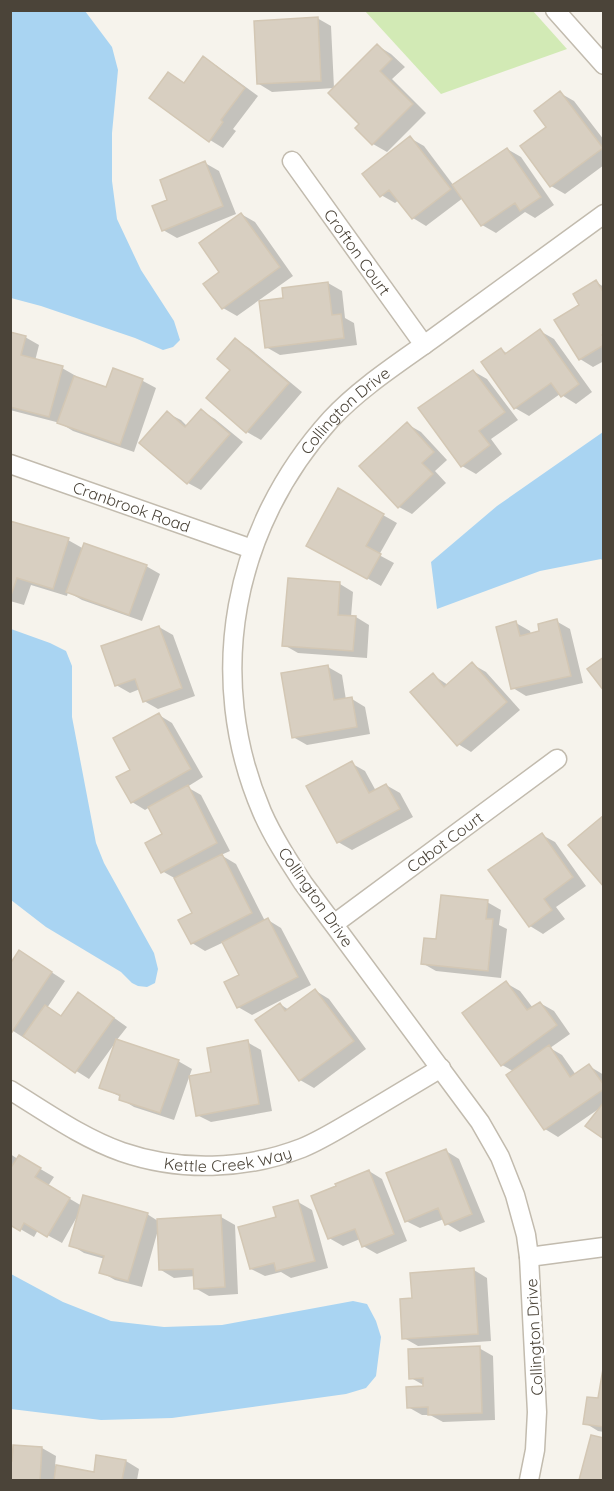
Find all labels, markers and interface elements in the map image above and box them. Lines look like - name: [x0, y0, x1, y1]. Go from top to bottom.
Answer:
- street label: Crofton Court: [320, 205, 395, 299]
- street label: Collington Drive: [296, 363, 394, 458]
- street label: Cranbrook Road: [70, 477, 193, 537]
- street label: Cabot Court: [403, 807, 487, 877]
- street label: Collington Drive: [274, 843, 358, 951]
- street label: Kettle Creek Way: [163, 1142, 294, 1176]
- street label: Collington Drive: [521, 1278, 547, 1396]

